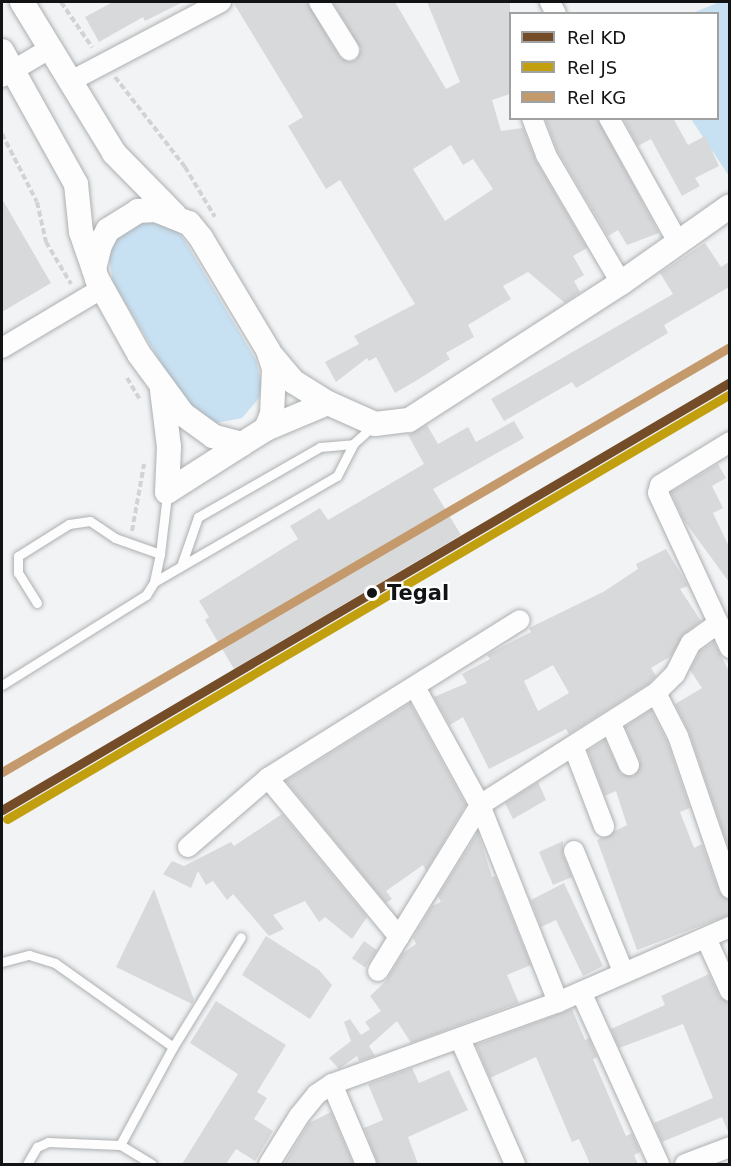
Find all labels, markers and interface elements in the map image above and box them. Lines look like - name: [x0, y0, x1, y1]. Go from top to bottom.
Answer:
- legend: [509, 12, 719, 120]
- text: Rel KD: [567, 27, 626, 48]
- text: Rel JS: [567, 57, 617, 78]
- text: Rel KG: [567, 87, 626, 108]
- place label: Tegal: [387, 580, 449, 606]
- marker: Tegal: [362, 583, 382, 603]

